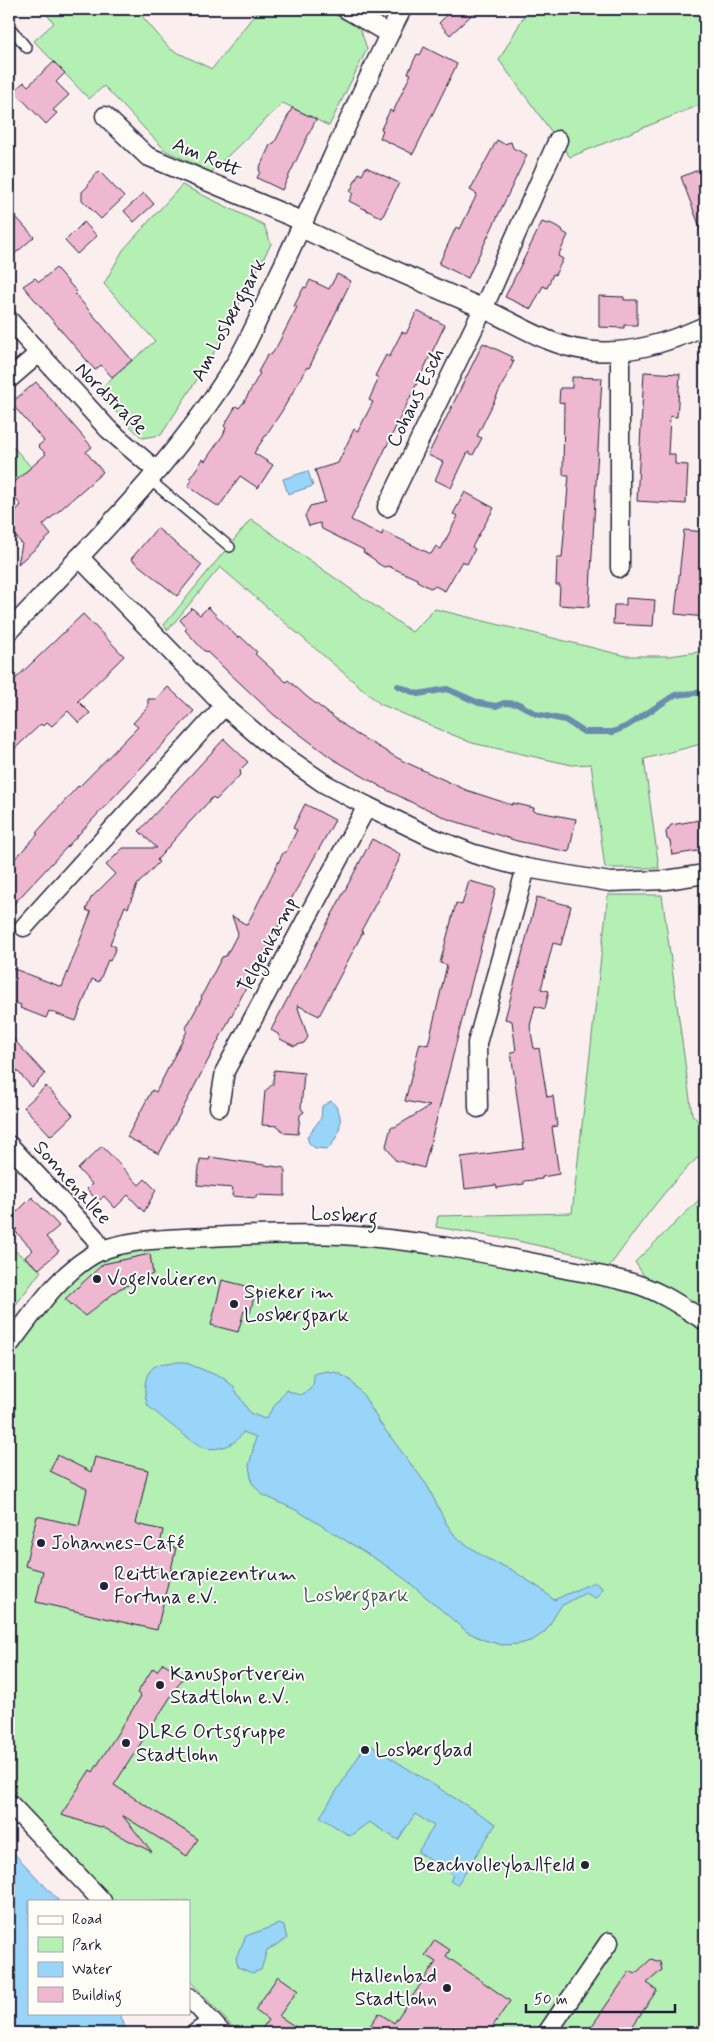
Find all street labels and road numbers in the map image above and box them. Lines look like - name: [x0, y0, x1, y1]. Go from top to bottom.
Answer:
- street label: Am Rott: [168, 131, 246, 185]
- street label: Am Losbergpark: [185, 254, 275, 387]
- street label: Cohaus Esch: [380, 344, 452, 452]
- street label: Nordstraße: [69, 357, 154, 442]
- street label: Telgenkamp: [231, 892, 305, 998]
- street label: Sonnenallee: [27, 1135, 117, 1231]
- street label: Losberg: [310, 1200, 378, 1234]

